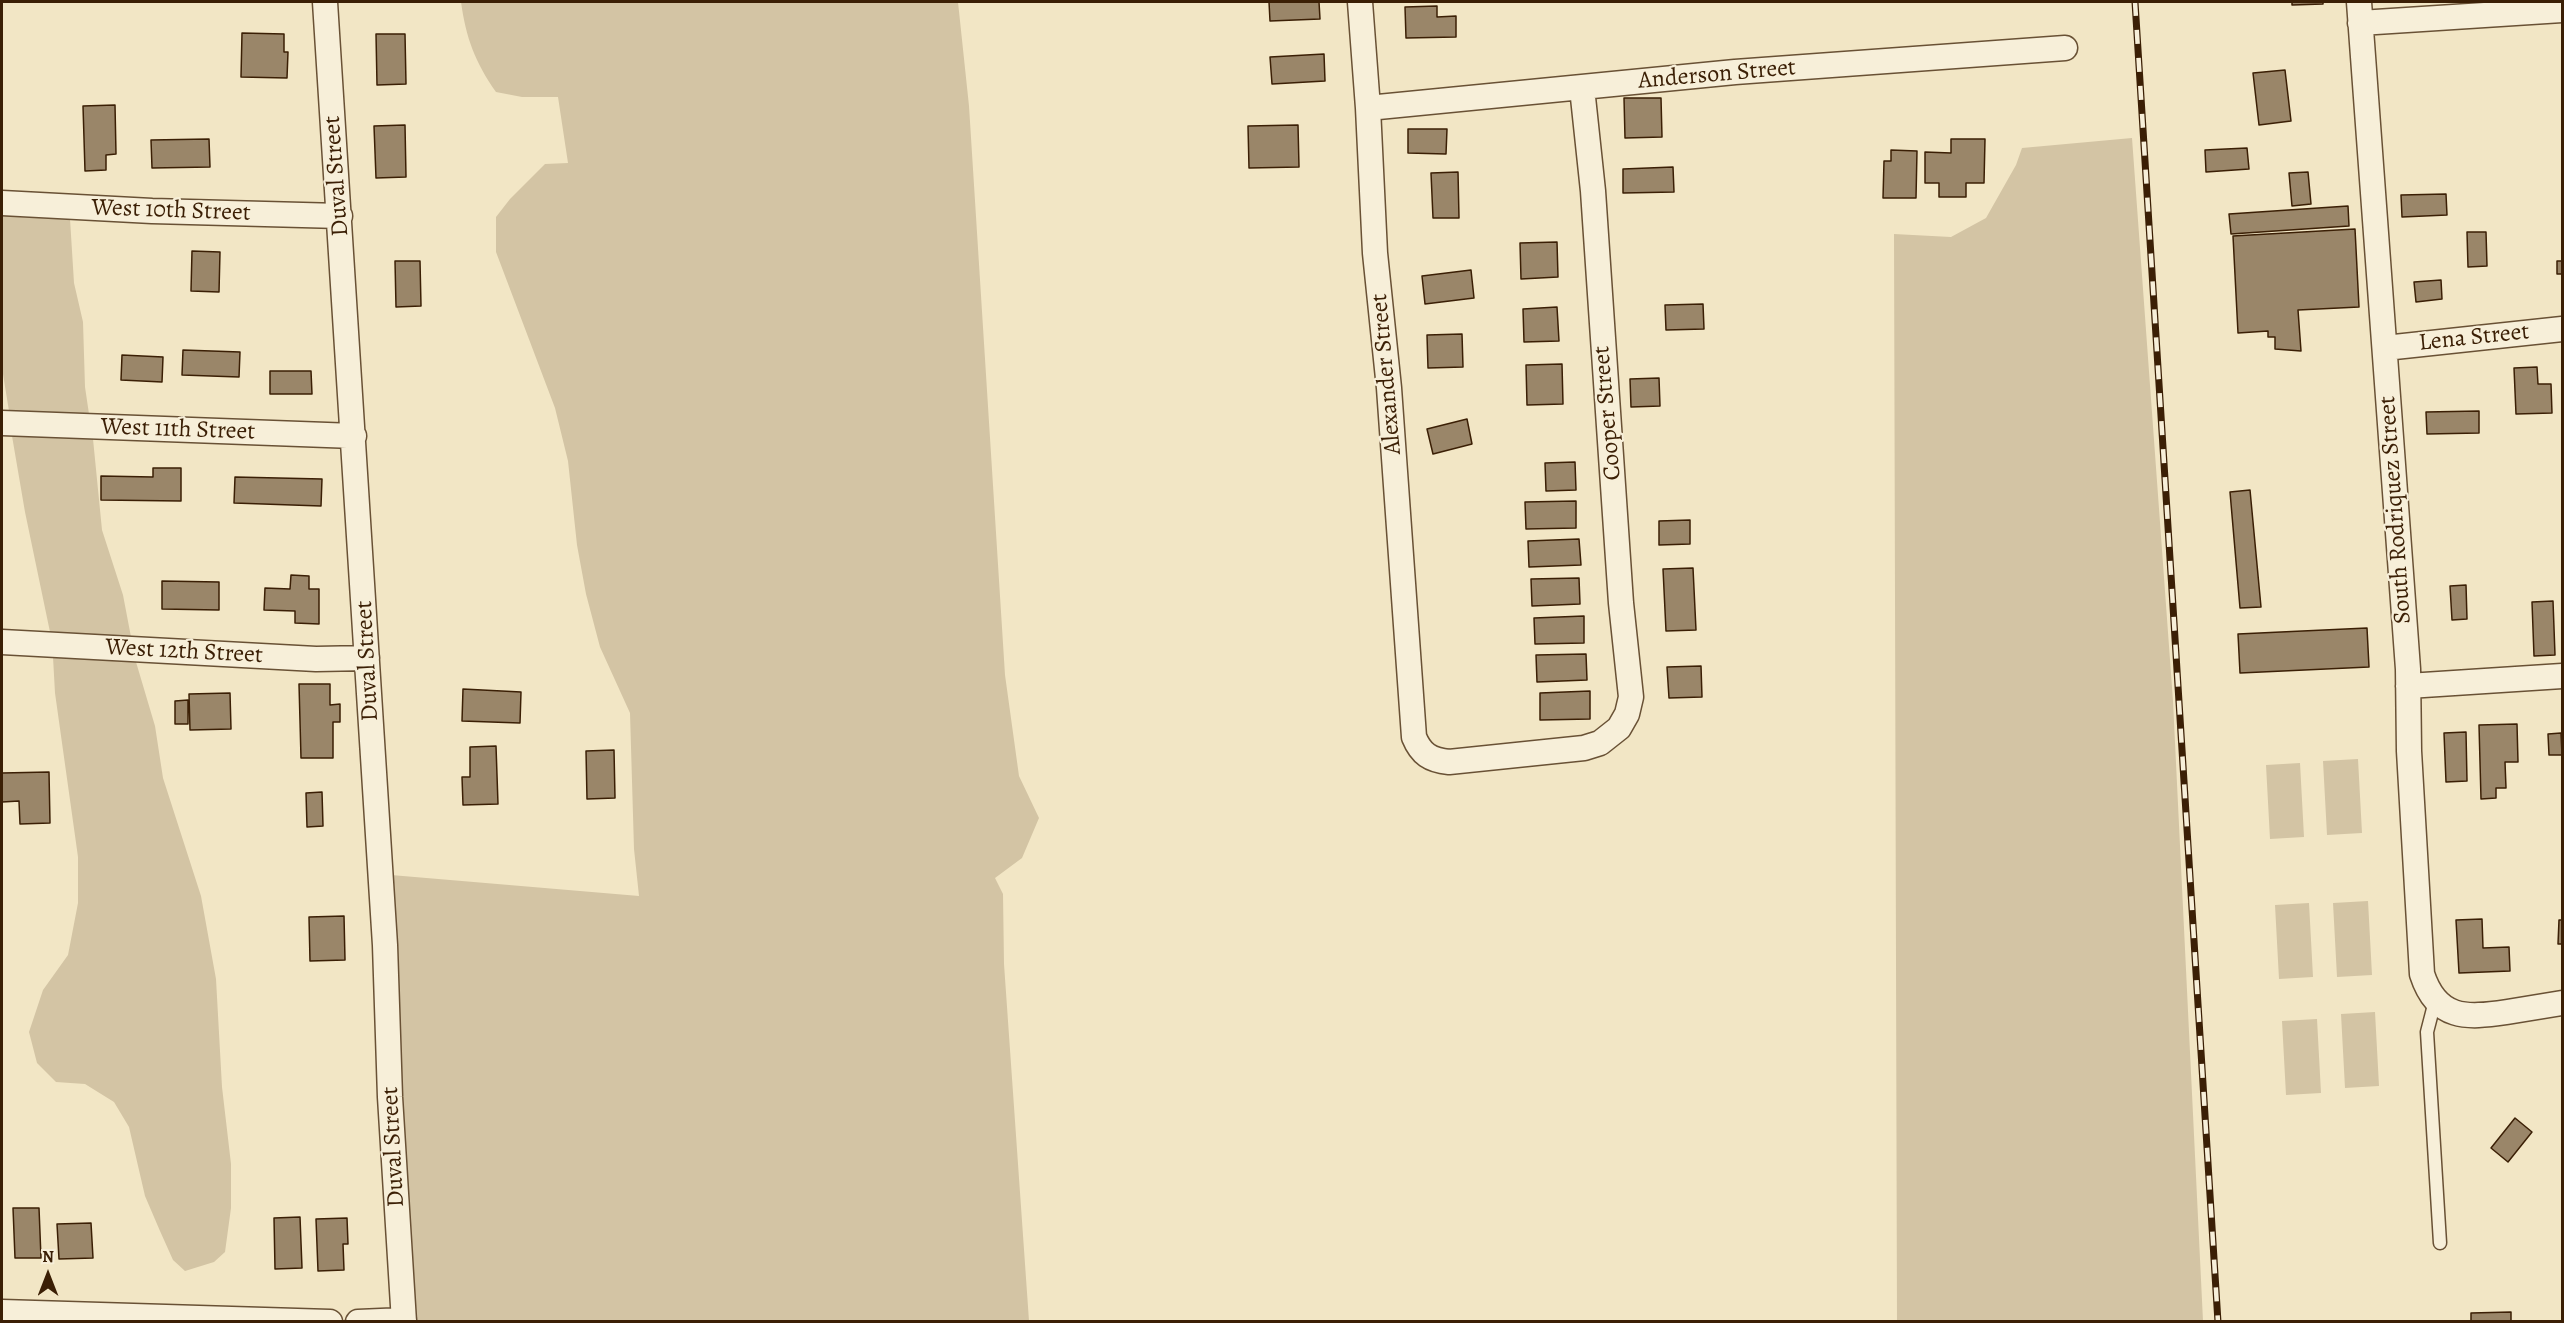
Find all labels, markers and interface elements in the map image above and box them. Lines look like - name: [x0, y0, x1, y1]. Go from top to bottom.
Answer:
- street label: Anderson Street: [1637, 54, 1797, 96]
- street label: Duval Street: [318, 115, 356, 237]
- street label: West 10th Street: [91, 194, 251, 228]
- street label: Alexander Street: [1366, 292, 1408, 456]
- street label: Lena Street: [2417, 318, 2531, 358]
- street label: Cooper Street: [1588, 345, 1628, 481]
- street label: South Rodriquez Street: [2374, 395, 2418, 625]
- street label: West 11th Street: [100, 413, 256, 447]
- street label: Duval Street: [350, 600, 386, 722]
- street label: West 12th Street: [104, 633, 264, 671]
- street label: Duval Street: [376, 1086, 412, 1208]
- north arrow: [18, 1245, 78, 1305]
- text: N: [42, 1246, 54, 1268]

